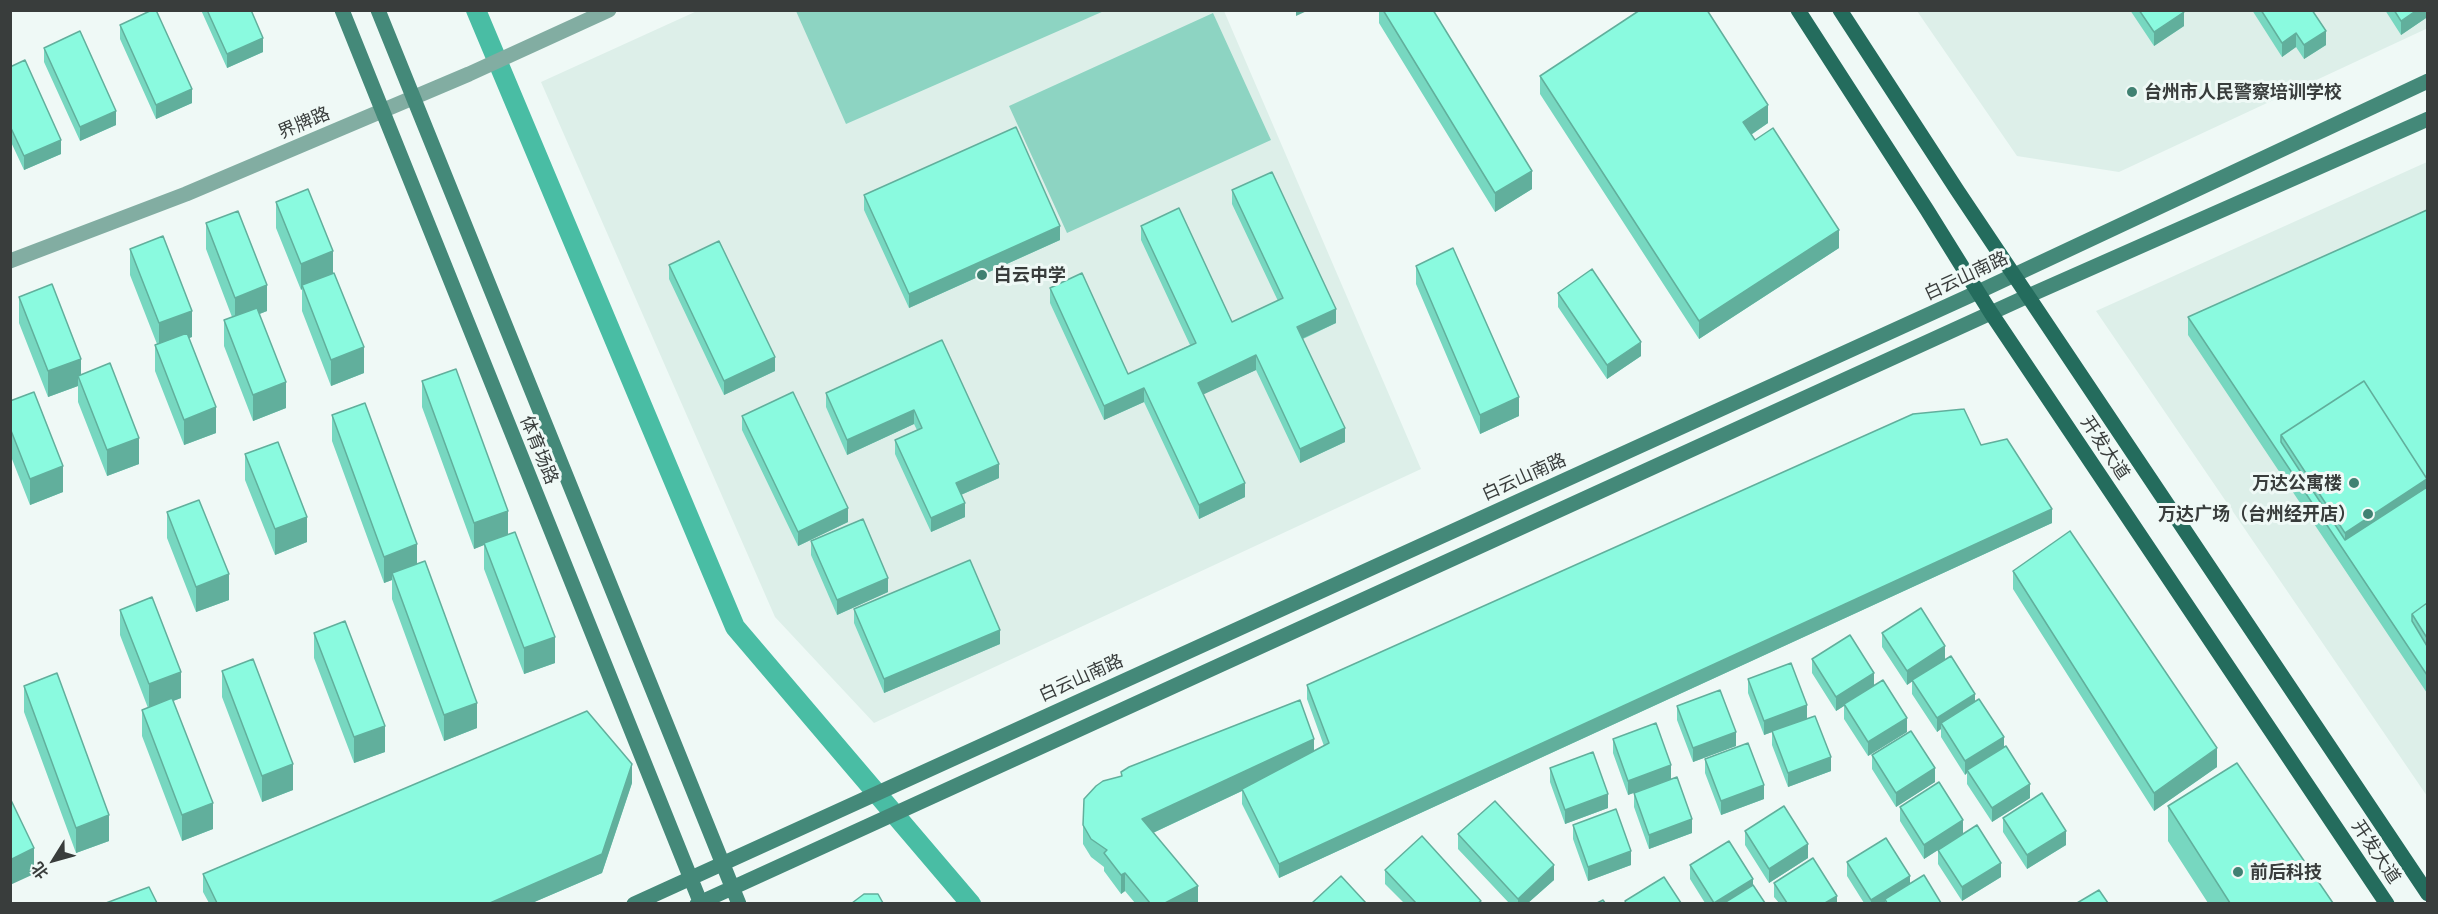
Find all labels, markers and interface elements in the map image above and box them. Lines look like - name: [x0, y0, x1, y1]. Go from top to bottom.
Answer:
- place label: 台州市人民警察培训学校: [2144, 81, 2342, 103]
- marker: 台州市人民警察培训学校: [2125, 85, 2139, 99]
- street label: 界牌路: [275, 103, 333, 143]
- street label: 白云山南路: [1921, 247, 2011, 305]
- place label: 白云中学: [994, 264, 1066, 286]
- marker: 白云中学: [975, 268, 989, 282]
- street label: 开发大道: [2076, 412, 2134, 484]
- street label: 体育场路: [516, 413, 562, 487]
- street label: 白云山南路: [1478, 449, 1570, 505]
- place label: 万达公寓楼: [2252, 472, 2342, 494]
- marker: 万达公寓楼: [2347, 476, 2361, 490]
- place label: 万达广场（台州经开店）: [2158, 503, 2356, 525]
- marker: 万达广场（台州经开店）: [2361, 507, 2375, 521]
- street label: 白云山南路: [1035, 650, 1127, 706]
- street label: 开发大道: [2347, 816, 2405, 888]
- north arrow: [24, 830, 84, 890]
- text: 北: [27, 858, 52, 883]
- place label: 前后科技: [2250, 861, 2322, 883]
- marker: 前后科技: [2231, 865, 2245, 879]

